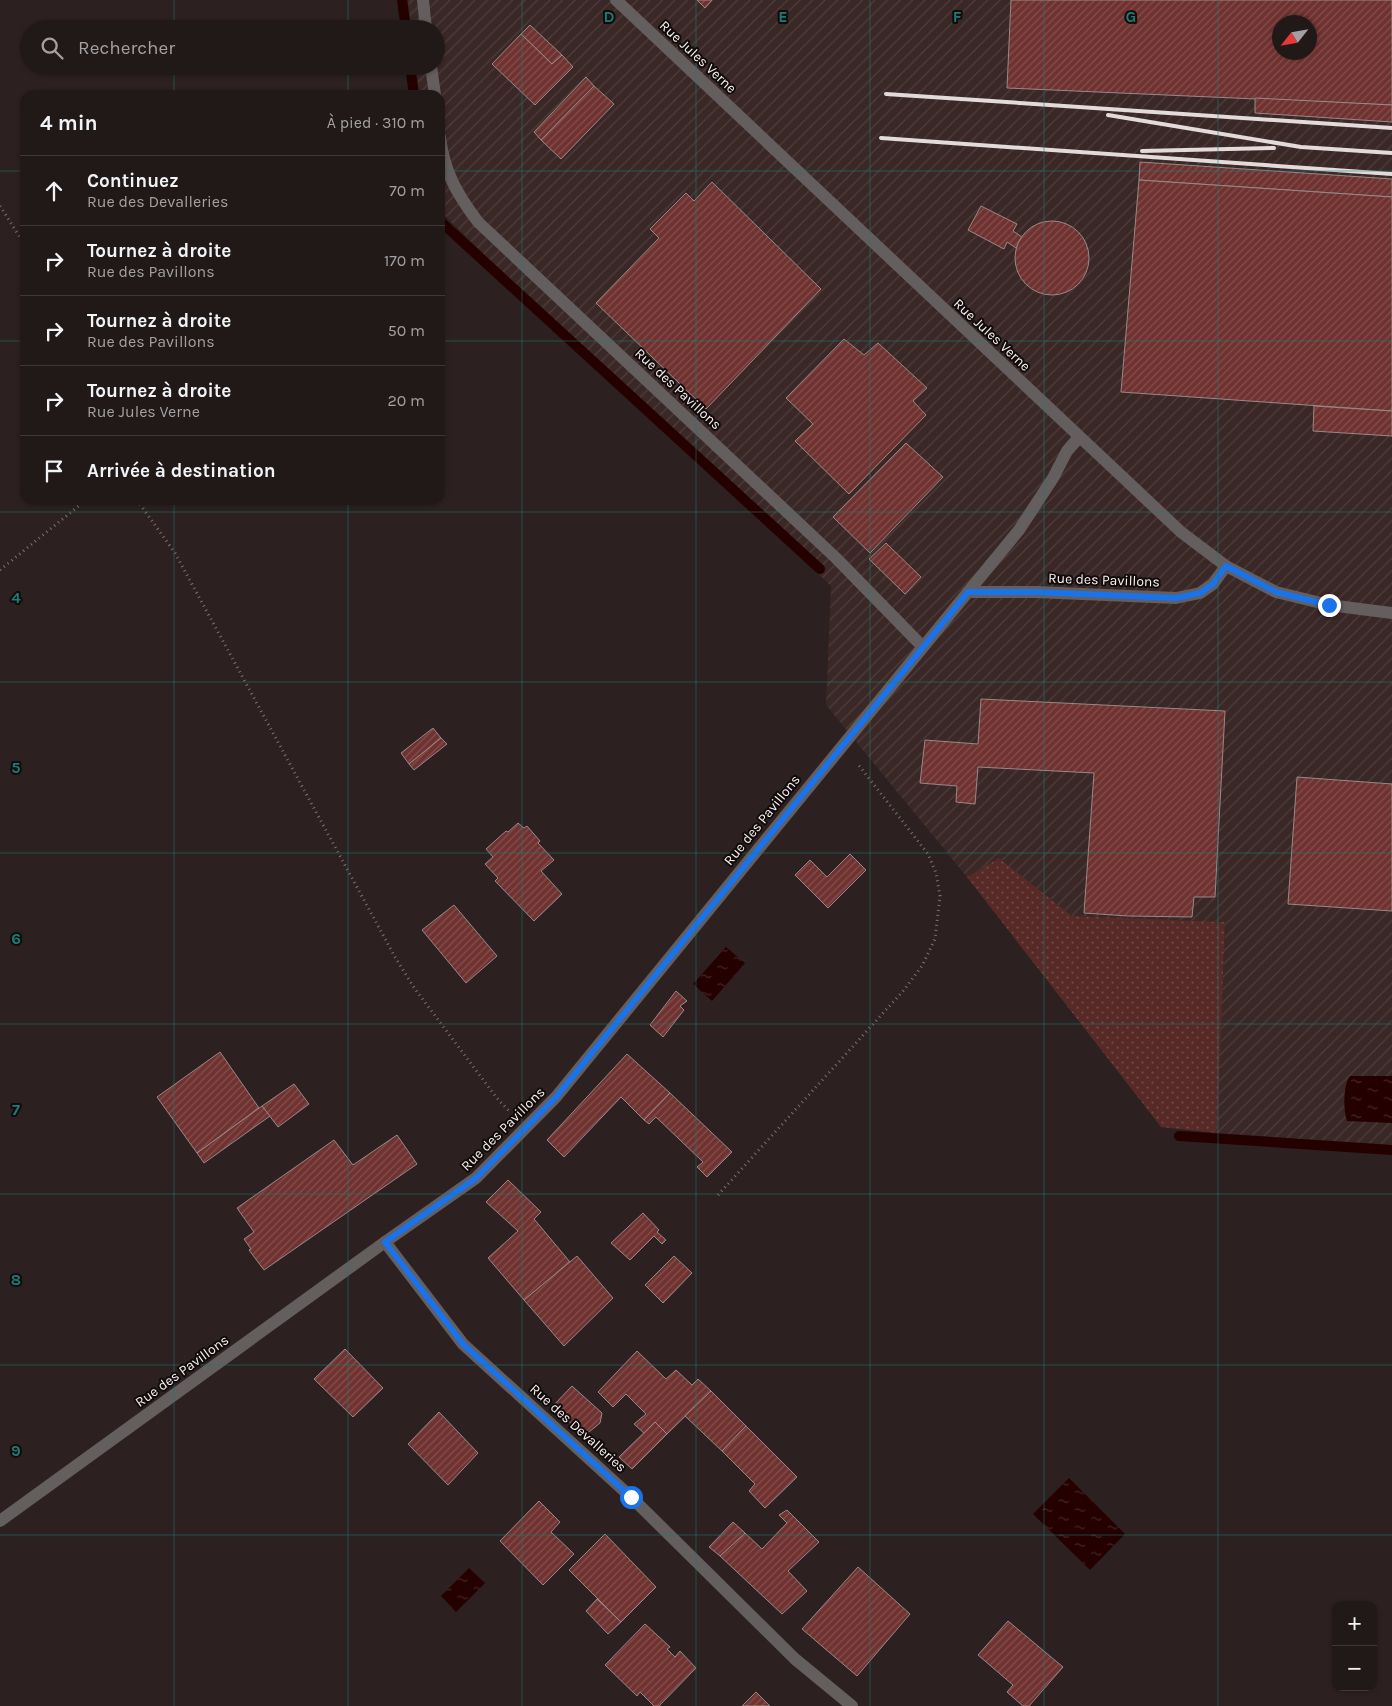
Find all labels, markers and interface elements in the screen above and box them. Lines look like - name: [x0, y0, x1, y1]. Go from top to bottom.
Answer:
- text: D: [604, 7, 615, 26]
- text: E: [778, 7, 788, 26]
- text: F: [953, 7, 962, 26]
- text: G: [1126, 7, 1136, 26]
- north arrow: [1272, 15, 1317, 60]
- street label: Rue Jules Verne: [656, 17, 740, 97]
- search box: [20, 20, 445, 75]
- icon: search: [38, 34, 66, 62]
- text: Rechercher: [78, 37, 175, 59]
- text: 4 min: [40, 111, 98, 135]
- text: À pied · 310 m: [327, 113, 425, 132]
- text: Continuez: [87, 170, 179, 192]
- icon: ahead: [40, 177, 68, 205]
- text: 70 m: [389, 181, 425, 200]
- text: Rue des Devalleries: [87, 192, 228, 211]
- text: Tournez à droite: [87, 240, 231, 262]
- icon: right: [40, 247, 68, 275]
- text: 170 m: [384, 251, 425, 270]
- text: Rue des Pavillons: [87, 262, 215, 281]
- street label: Rue Jules Verne: [950, 295, 1034, 375]
- text: Tournez à droite: [87, 310, 231, 332]
- icon: right: [40, 317, 68, 345]
- text: 50 m: [388, 321, 425, 340]
- text: Rue des Pavillons: [87, 332, 215, 351]
- street label: Rue des Pavillons: [631, 345, 725, 433]
- text: Tournez à droite: [87, 380, 231, 402]
- icon: right: [40, 387, 68, 415]
- text: 20 m: [387, 391, 425, 410]
- text: Rue Jules Verne: [87, 402, 200, 421]
- icon: arrive: [40, 457, 68, 485]
- text: Arrivée à destination: [87, 460, 276, 482]
- street label: Rue des Pavillons: [1048, 570, 1160, 590]
- text: 4: [11, 588, 21, 607]
- route end: [1318, 594, 1341, 617]
- text: 5: [11, 758, 21, 777]
- street label: Rue des Pavillons: [720, 771, 804, 869]
- text: 6: [11, 929, 21, 948]
- street label: Rue des Pavillons: [457, 1083, 549, 1175]
- text: 7: [12, 1100, 20, 1119]
- text: 8: [11, 1270, 21, 1289]
- street label: Rue des Pavillons: [132, 1331, 232, 1411]
- street label: Rue des Devalleries: [526, 1380, 630, 1476]
- text: 9: [11, 1441, 21, 1460]
- route start: [620, 1486, 643, 1509]
- map controls: [1332, 1601, 1377, 1691]
- button: +: [1332, 1601, 1377, 1646]
- button: −: [1332, 1646, 1377, 1691]

